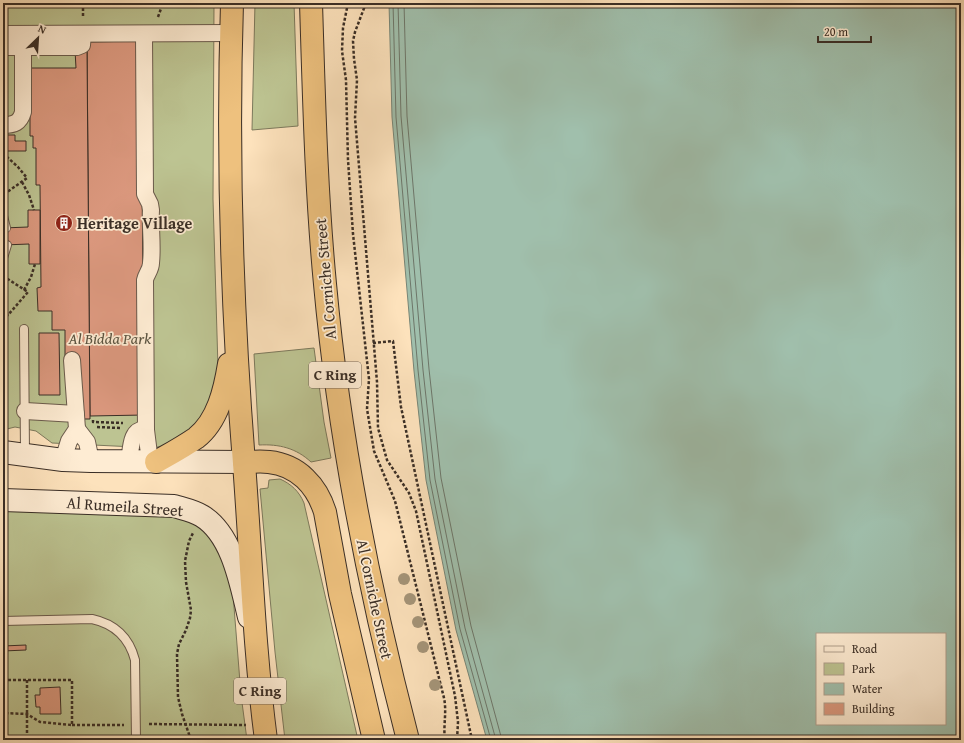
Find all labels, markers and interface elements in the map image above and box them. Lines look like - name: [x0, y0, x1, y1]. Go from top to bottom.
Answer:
- north arrow: [18, 18, 58, 58]
- scale bar: [818, 18, 871, 44]
- text: N: [36, 20, 50, 38]
- text: 20 m: [824, 23, 848, 40]
- place label: Heritage Village: [77, 211, 193, 235]
- building icon: Heritage Village: [54, 213, 74, 233]
- street label: Al Corniche Street: [308, 217, 342, 341]
- park label: Al Bidda Park: [68, 326, 152, 350]
- road number: C Ring: [309, 362, 361, 388]
- street label: Al Rumeila Street: [66, 490, 184, 522]
- street label: Al Corniche Street: [351, 537, 399, 661]
- legend: [816, 633, 946, 725]
- text: Road: [852, 640, 878, 657]
- text: Park: [852, 660, 876, 677]
- road number: C Ring: [234, 678, 286, 704]
- text: Water: [852, 680, 882, 697]
- text: Building: [852, 700, 895, 717]

